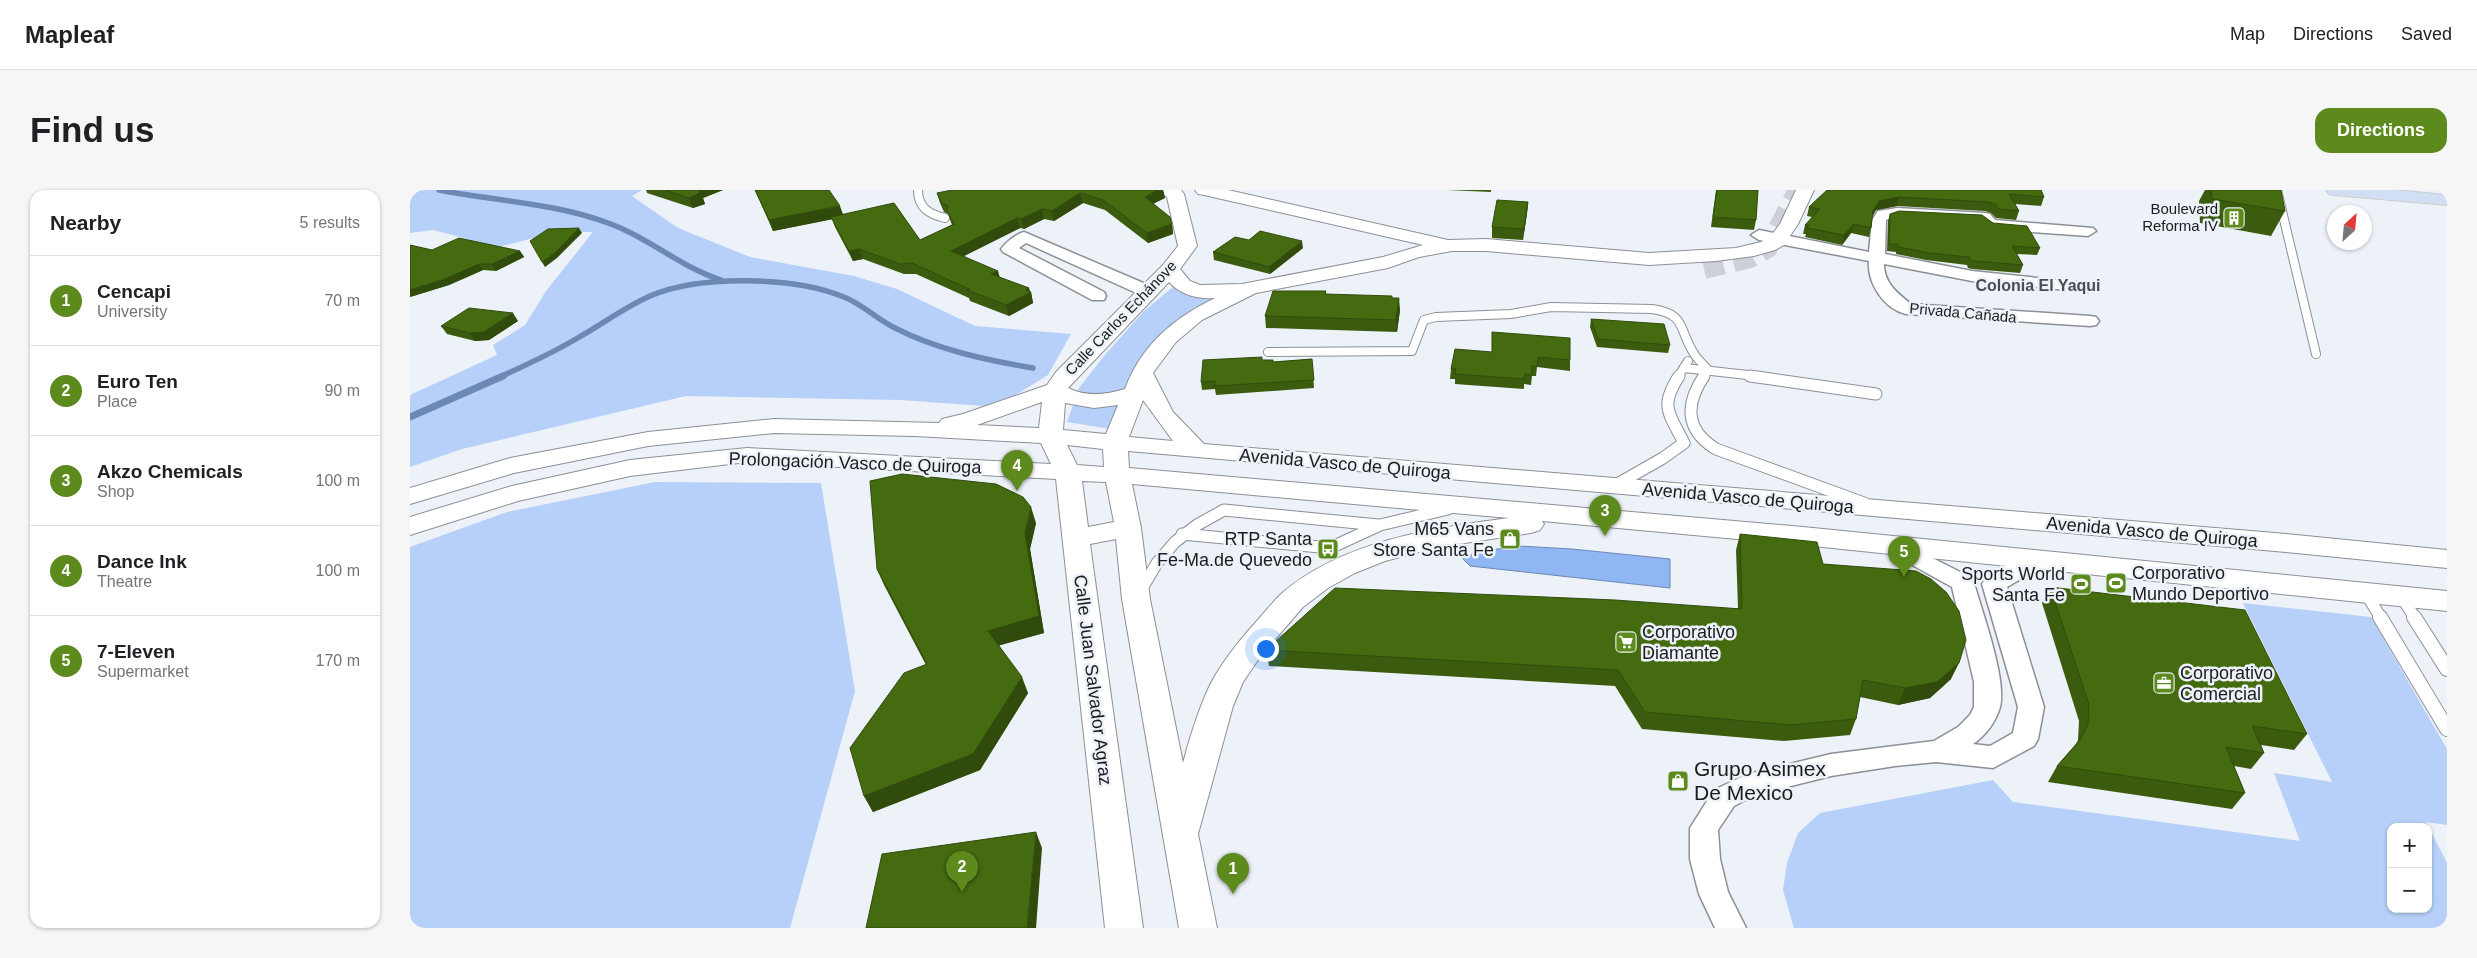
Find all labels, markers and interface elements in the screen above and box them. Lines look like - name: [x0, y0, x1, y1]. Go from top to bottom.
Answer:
- text: Mapleaf: [25, 21, 114, 48]
- text: Map: [2230, 24, 2265, 44]
- text: Directions: [2293, 24, 2373, 44]
- text: Saved: [2401, 24, 2452, 44]
- button: Directions: [2315, 108, 2447, 153]
- text: Find us: [30, 110, 154, 149]
- place label: Boulevard Reforma IV: [2142, 200, 2218, 234]
- north arrow: [2327, 205, 2372, 250]
- building icon: Boulevard Reforma IV: [2222, 206, 2246, 230]
- text: Nearby: [50, 211, 121, 234]
- text: 5 results: [300, 214, 360, 231]
- street label: Calle Carlos Echánove: [1062, 257, 1180, 378]
- district label: Colonia El Yaqui: [1975, 277, 2101, 294]
- text: Cencapi: [97, 281, 171, 302]
- text: 1: [62, 292, 70, 309]
- text: 70 m: [324, 292, 360, 309]
- street label: Privada Cañada: [1909, 299, 2018, 326]
- text: University: [97, 303, 167, 320]
- text: Euro Ten: [97, 371, 178, 392]
- text: 2: [62, 382, 70, 399]
- text: 90 m: [324, 382, 360, 399]
- text: Place: [97, 393, 137, 410]
- street label: Avenida Vasco de Quiroga: [1238, 445, 1453, 483]
- street label: Prolongación Vasco de Quiroga: [728, 449, 983, 477]
- pin: 4: [1001, 450, 1033, 491]
- text: Akzo Chemicals: [97, 461, 243, 482]
- text: 3: [62, 472, 70, 489]
- text: 100 m: [316, 472, 360, 489]
- street label: Avenida Vasco de Quiroga: [1641, 479, 1856, 517]
- text: Shop: [97, 483, 134, 500]
- pin: 3: [1589, 495, 1621, 536]
- street label: Avenida Vasco de Quiroga: [2045, 513, 2260, 551]
- place label: M65 Vans Store Santa Fe: [1373, 519, 1494, 560]
- shop icon: M65 Vans Store Santa Fe: [1498, 527, 1522, 551]
- place label: RTP Santa Fe-Ma.de Quevedo: [1157, 529, 1313, 570]
- pin: 5: [1888, 536, 1920, 577]
- bus stop icon: RTP Santa Fe-Ma.de Quevedo: [1316, 537, 1340, 561]
- text: Dance Ink: [97, 551, 187, 572]
- text: 4: [62, 562, 70, 579]
- text: 100 m: [316, 562, 360, 579]
- place label: Corporativo Mundo Deportivo: [2132, 563, 2269, 604]
- place label: Sports World Santa Fe: [1961, 564, 2065, 605]
- sports icon: Corporativo Mundo Deportivo: [2104, 571, 2128, 595]
- sports icon: Sports World Santa Fe: [2069, 572, 2093, 596]
- text: Theatre: [97, 573, 152, 590]
- street label: Calle Juan Salvador Agraz: [1070, 574, 1116, 786]
- place label: Corporativo Diamante: [1642, 622, 1735, 663]
- supermarket icon: Corporativo Diamante: [1614, 630, 1638, 654]
- your location: [1253, 636, 1279, 662]
- text: 7-Eleven: [97, 641, 175, 662]
- text: 5: [62, 652, 70, 669]
- text: 170 m: [316, 652, 360, 669]
- text: Supermarket: [97, 663, 189, 680]
- place label: Corporativo Comercial: [2180, 663, 2273, 704]
- office icon: Corporativo Comercial: [2152, 671, 2176, 695]
- place label: Grupo Asimex De Mexico: [1694, 757, 1826, 804]
- shop icon: Grupo Asimex De Mexico: [1666, 769, 1690, 793]
- map controls: [2387, 823, 2432, 913]
- button: +: [2387, 823, 2432, 868]
- pin: 2: [946, 851, 978, 892]
- pin: 1: [1217, 853, 1249, 894]
- button: −: [2387, 868, 2432, 913]

